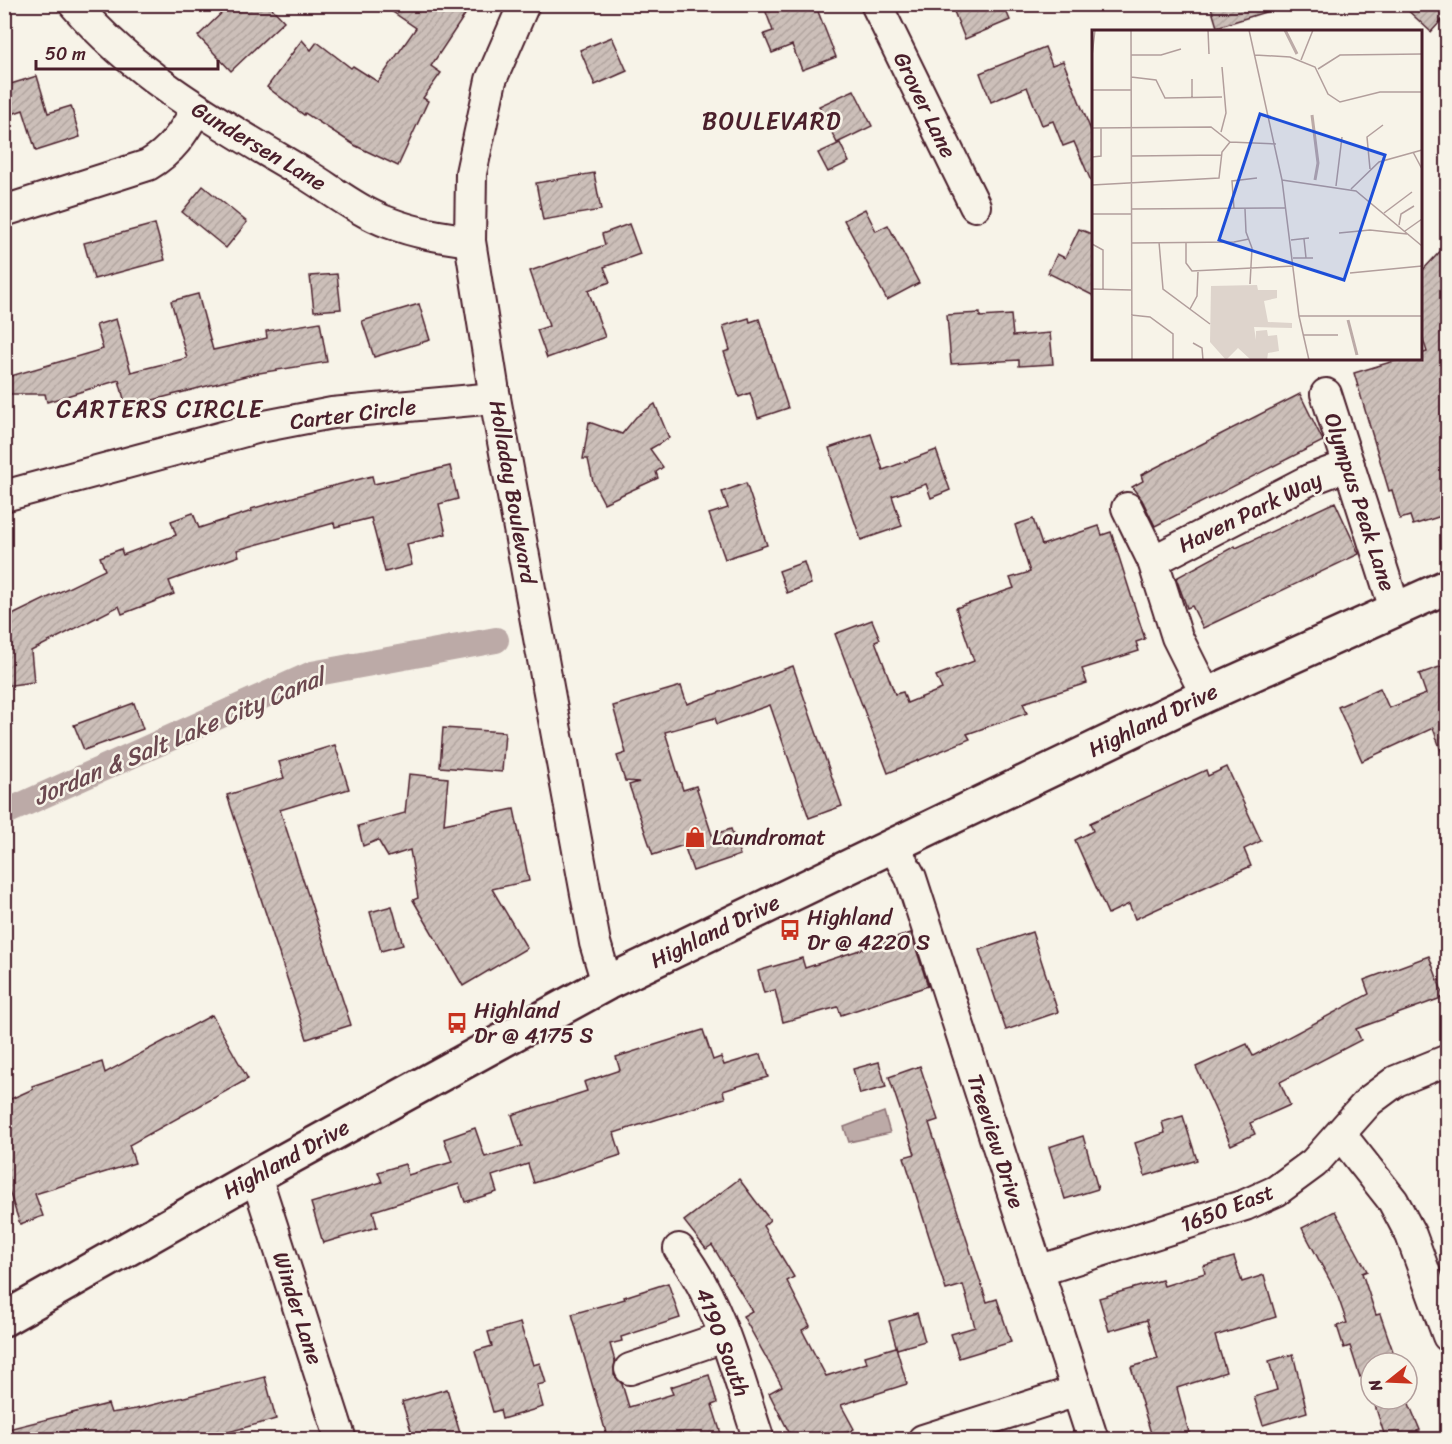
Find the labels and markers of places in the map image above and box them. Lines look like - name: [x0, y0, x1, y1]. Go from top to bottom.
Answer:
- place label: Laundromat: [712, 818, 826, 857]
- shop icon: Laundromat: [683, 825, 707, 849]
- place label: Highland Dr @ 4220 S: [807, 898, 930, 962]
- bus stop icon: Highland Dr @ 4220 S: [778, 918, 802, 942]
- place label: Highland Dr @ 4175 S: [474, 991, 593, 1055]
- bus stop icon: Highland Dr @ 4175 S: [445, 1011, 469, 1035]

